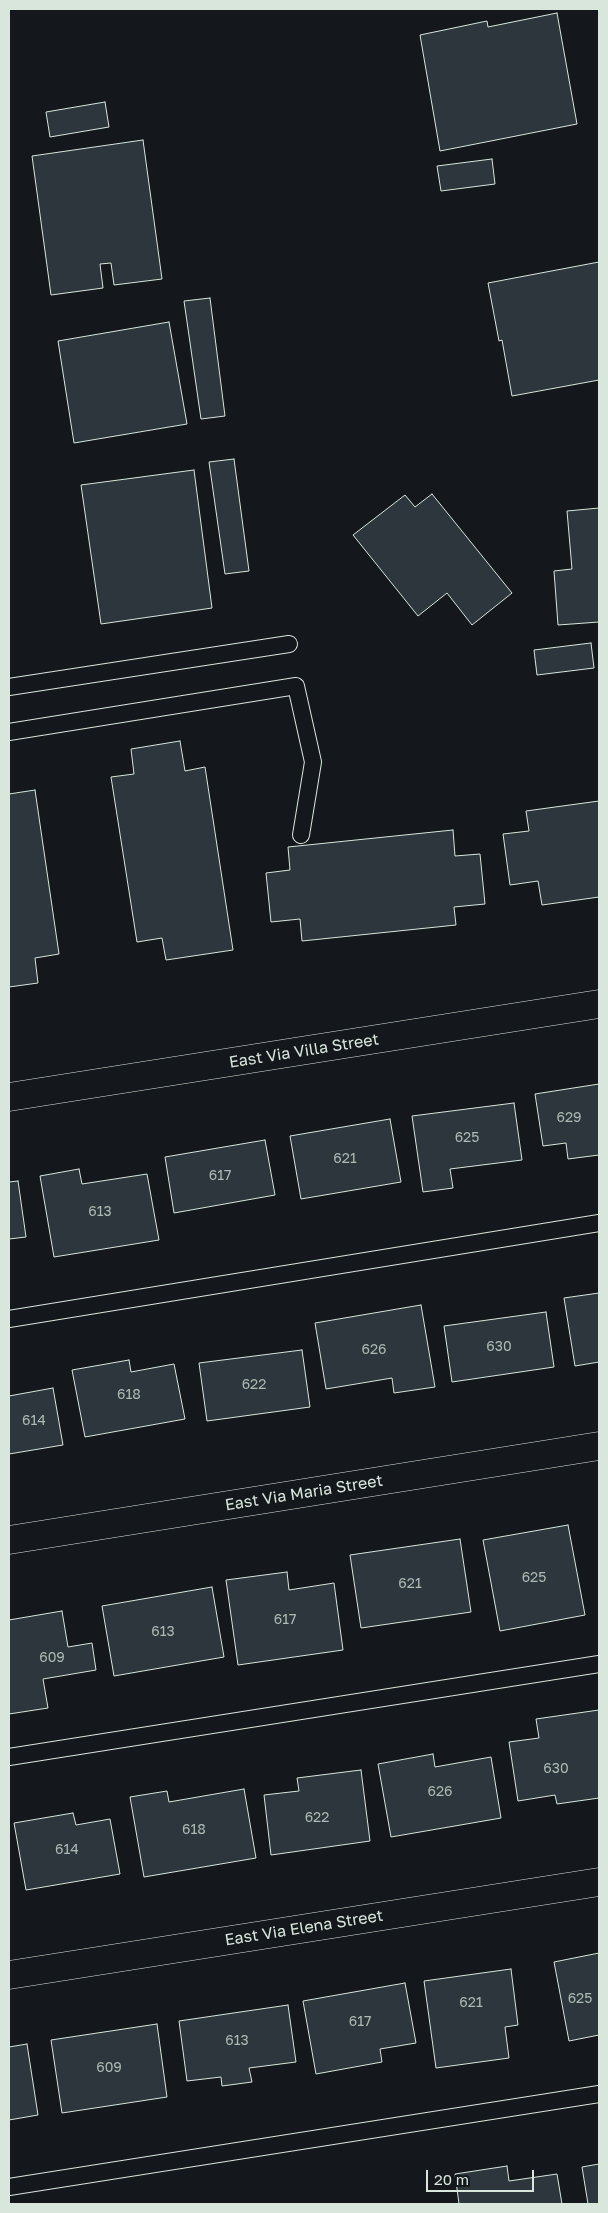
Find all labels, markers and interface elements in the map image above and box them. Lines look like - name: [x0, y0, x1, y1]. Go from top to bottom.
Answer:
- street label: East Via Villa Street: [228, 1030, 380, 1072]
- house number: 629: [556, 1110, 582, 1126]
- house number: 625: [455, 1130, 479, 1146]
- house number: 621: [333, 1151, 357, 1167]
- house number: 617: [209, 1168, 231, 1184]
- house number: 613: [88, 1204, 112, 1220]
- house number: 630: [486, 1339, 512, 1355]
- house number: 626: [361, 1342, 387, 1358]
- house number: 622: [242, 1377, 266, 1393]
- house number: 618: [117, 1387, 141, 1403]
- house number: 614: [22, 1413, 46, 1429]
- street label: East Via Maria Street: [224, 1471, 384, 1515]
- house number: 625: [522, 1570, 546, 1586]
- house number: 621: [398, 1576, 422, 1592]
- house number: 617: [274, 1612, 296, 1628]
- house number: 613: [151, 1624, 175, 1640]
- house number: 609: [39, 1650, 65, 1666]
- house number: 630: [543, 1761, 569, 1777]
- house number: 626: [427, 1784, 453, 1800]
- house number: 622: [305, 1810, 329, 1826]
- house number: 618: [182, 1822, 206, 1838]
- house number: 614: [55, 1842, 79, 1858]
- street label: East Via Elena Street: [224, 1906, 384, 1950]
- house number: 625: [568, 1991, 592, 2007]
- house number: 621: [459, 1995, 483, 2011]
- house number: 617: [349, 2014, 371, 2030]
- house number: 613: [225, 2033, 249, 2049]
- house number: 609: [96, 2060, 122, 2076]
- scale bar: [428, 2160, 536, 2192]
- text: 20 m: [434, 2170, 469, 2188]

